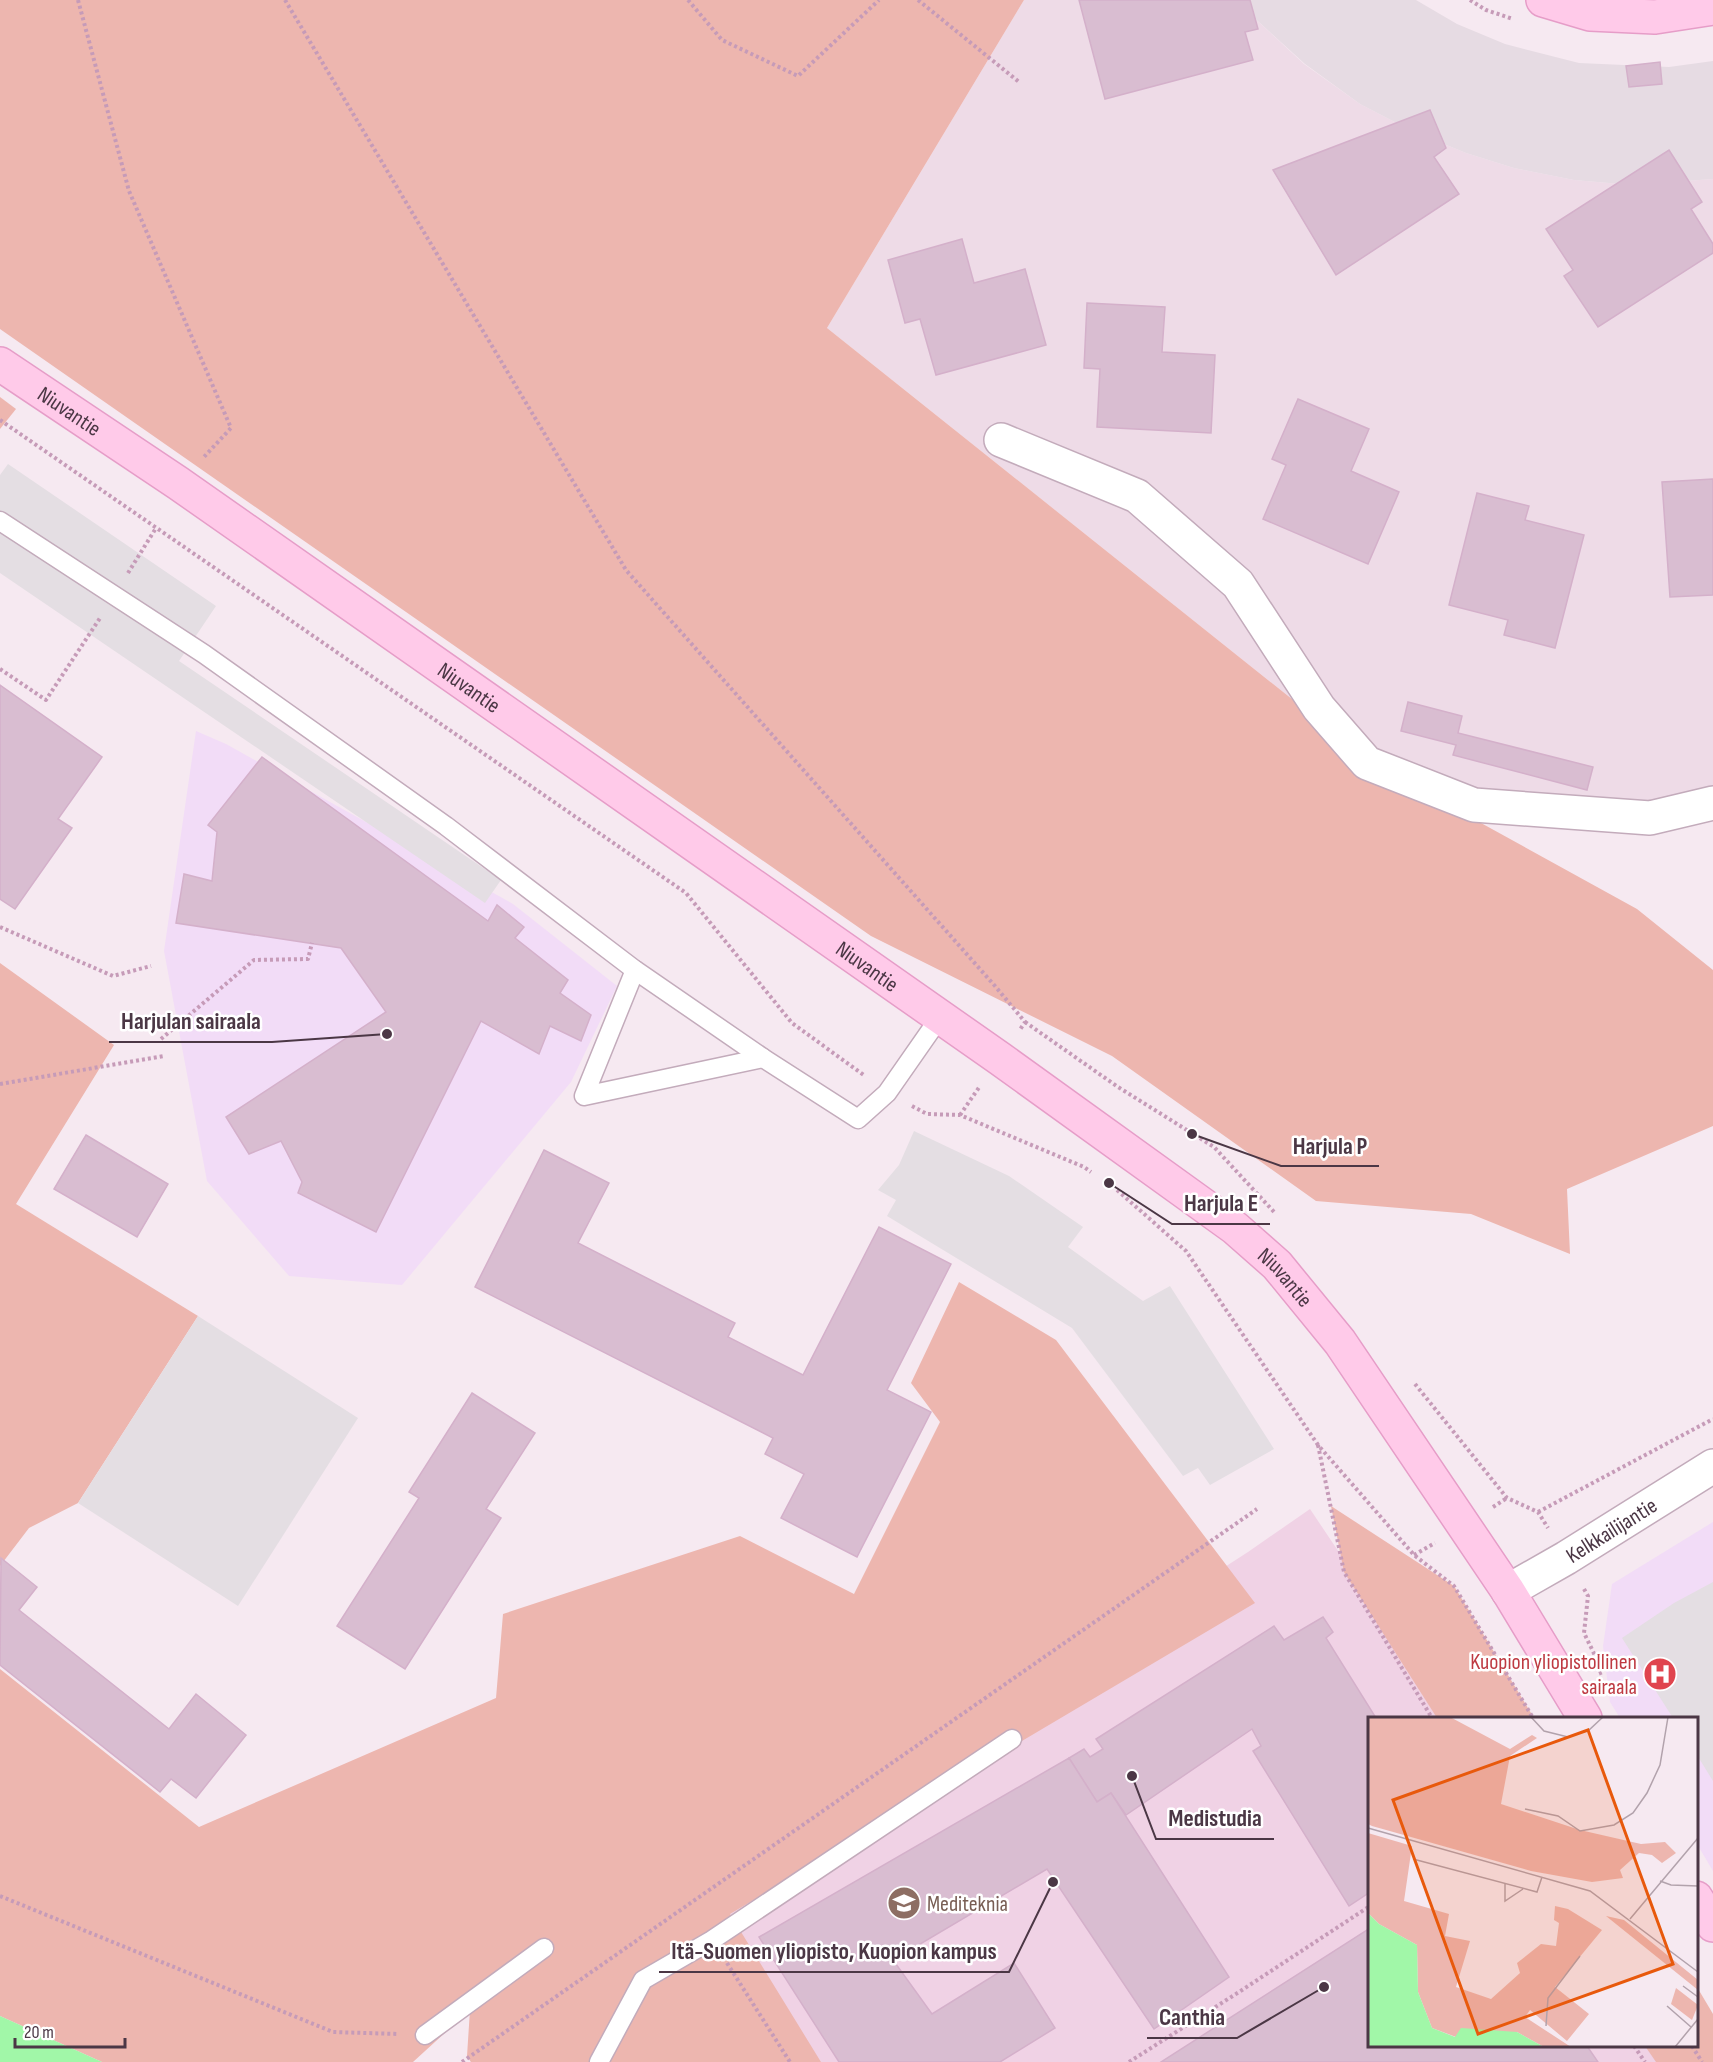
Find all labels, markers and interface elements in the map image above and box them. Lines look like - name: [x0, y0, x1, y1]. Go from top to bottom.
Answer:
- street label: Niuvantie: [32, 381, 106, 443]
- street label: Niuvantie: [432, 657, 505, 720]
- street label: Niuvantie: [830, 936, 903, 998]
- callout: Harjulan sairaala: [109, 1000, 272, 1042]
- text: Harjulan sairaala: [121, 1007, 261, 1036]
- callout: Harjula P: [1281, 1124, 1379, 1166]
- text: Harjula P: [1293, 1132, 1367, 1161]
- callout: Harjula E: [1172, 1182, 1270, 1224]
- text: Harjula E: [1184, 1189, 1258, 1218]
- street label: Niuvantie: [1252, 1242, 1318, 1313]
- street label: Kelkkailijantie: [1561, 1492, 1662, 1570]
- place label: Kuopion yliopistollinen sairaala: [1470, 1649, 1637, 1701]
- hospital icon: Kuopion yliopistollinen sairaala: [1642, 1656, 1678, 1692]
- inset map: [1368, 1717, 1698, 2047]
- callout: Medistudia: [1156, 1797, 1274, 1839]
- text: Medistudia: [1168, 1804, 1262, 1833]
- school or university icon: Mediteknia: [886, 1885, 922, 1921]
- place label: Mediteknia: [927, 1891, 1008, 1918]
- callout: Itä-Suomen yliopisto, Kuopion kampus: [659, 1930, 1009, 1972]
- text: Itä-Suomen yliopisto, Kuopion kampus: [671, 1937, 997, 1966]
- callout: Canthia: [1147, 1996, 1237, 2038]
- text: Canthia: [1159, 2003, 1225, 2032]
- scale bar: [15, 2011, 124, 2049]
- text: 20 m: [24, 2022, 54, 2043]

